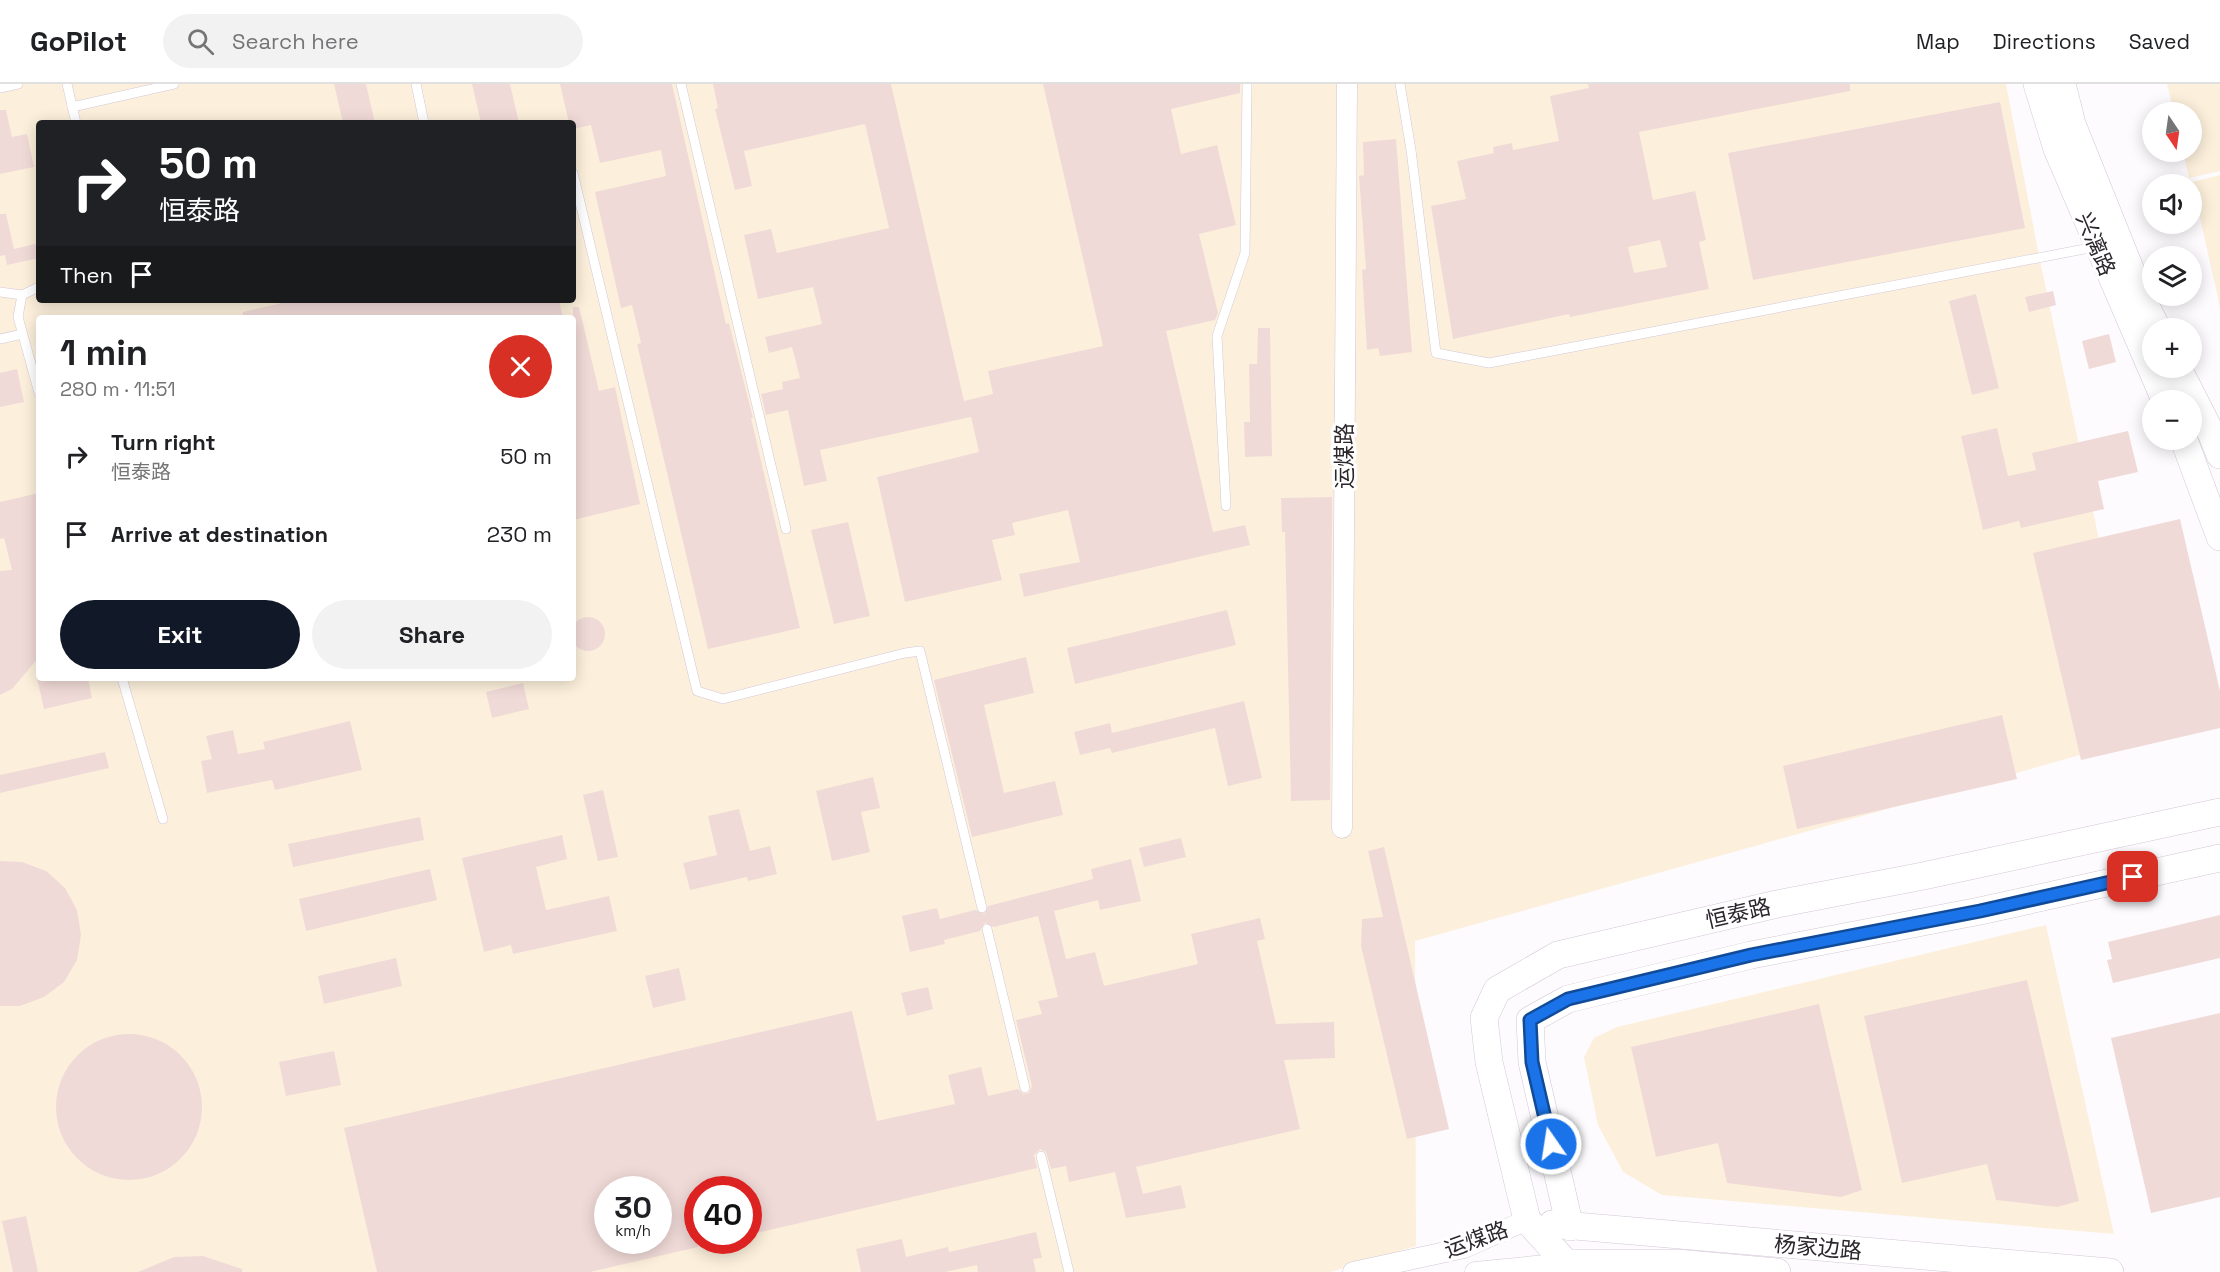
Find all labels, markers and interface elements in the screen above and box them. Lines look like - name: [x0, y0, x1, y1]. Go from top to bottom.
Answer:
- search box: [163, 14, 583, 68]
- text: GoPilot: [30, 23, 127, 59]
- icon: search: [184, 25, 217, 58]
- text: Search here: [232, 27, 359, 55]
- text: Map: [1916, 28, 1960, 55]
- text: Directions: [1993, 28, 2096, 55]
- text: Saved: [2129, 28, 2190, 55]
- north arrow: [2142, 102, 2202, 162]
- map controls: [2142, 102, 2202, 450]
- text: 50 m: [159, 137, 258, 190]
- icon: right: [60, 144, 138, 222]
- button: sound: [2142, 174, 2202, 234]
- text: 恒泰路: [159, 193, 240, 228]
- street label: 兴漓路: [2070, 208, 2122, 280]
- button: layers: [2142, 246, 2202, 306]
- icon: arrive: [125, 258, 158, 291]
- text: Then: [60, 261, 113, 289]
- button: +: [2142, 318, 2202, 378]
- text: 1 min: [60, 330, 148, 376]
- button: close: [489, 335, 552, 398]
- text: 280 m · 11:51: [60, 376, 176, 402]
- button: −: [2142, 390, 2202, 450]
- street label: 运煤路: [1330, 423, 1358, 489]
- text: Turn right: [111, 428, 216, 456]
- icon: right: [60, 440, 93, 473]
- text: 50 m: [500, 442, 552, 470]
- text: 恒泰路: [111, 459, 171, 485]
- icon: arrive: [60, 518, 93, 551]
- text: Arrive at destination: [111, 520, 328, 548]
- text: 230 m: [487, 520, 552, 548]
- button: Exit: [60, 600, 300, 669]
- button: Share: [312, 600, 552, 669]
- pin: [2107, 851, 2158, 902]
- icon: arrive: [2116, 860, 2149, 893]
- street label: 恒泰路: [1703, 892, 1773, 934]
- position arrow: [1519, 1112, 1583, 1176]
- speed limit sign: 40: [684, 1176, 762, 1254]
- text: 30: [614, 1188, 652, 1227]
- street label: 运煤路: [1440, 1215, 1512, 1263]
- text: km/h: [615, 1221, 651, 1240]
- street label: 杨家边路: [1773, 1229, 1863, 1265]

